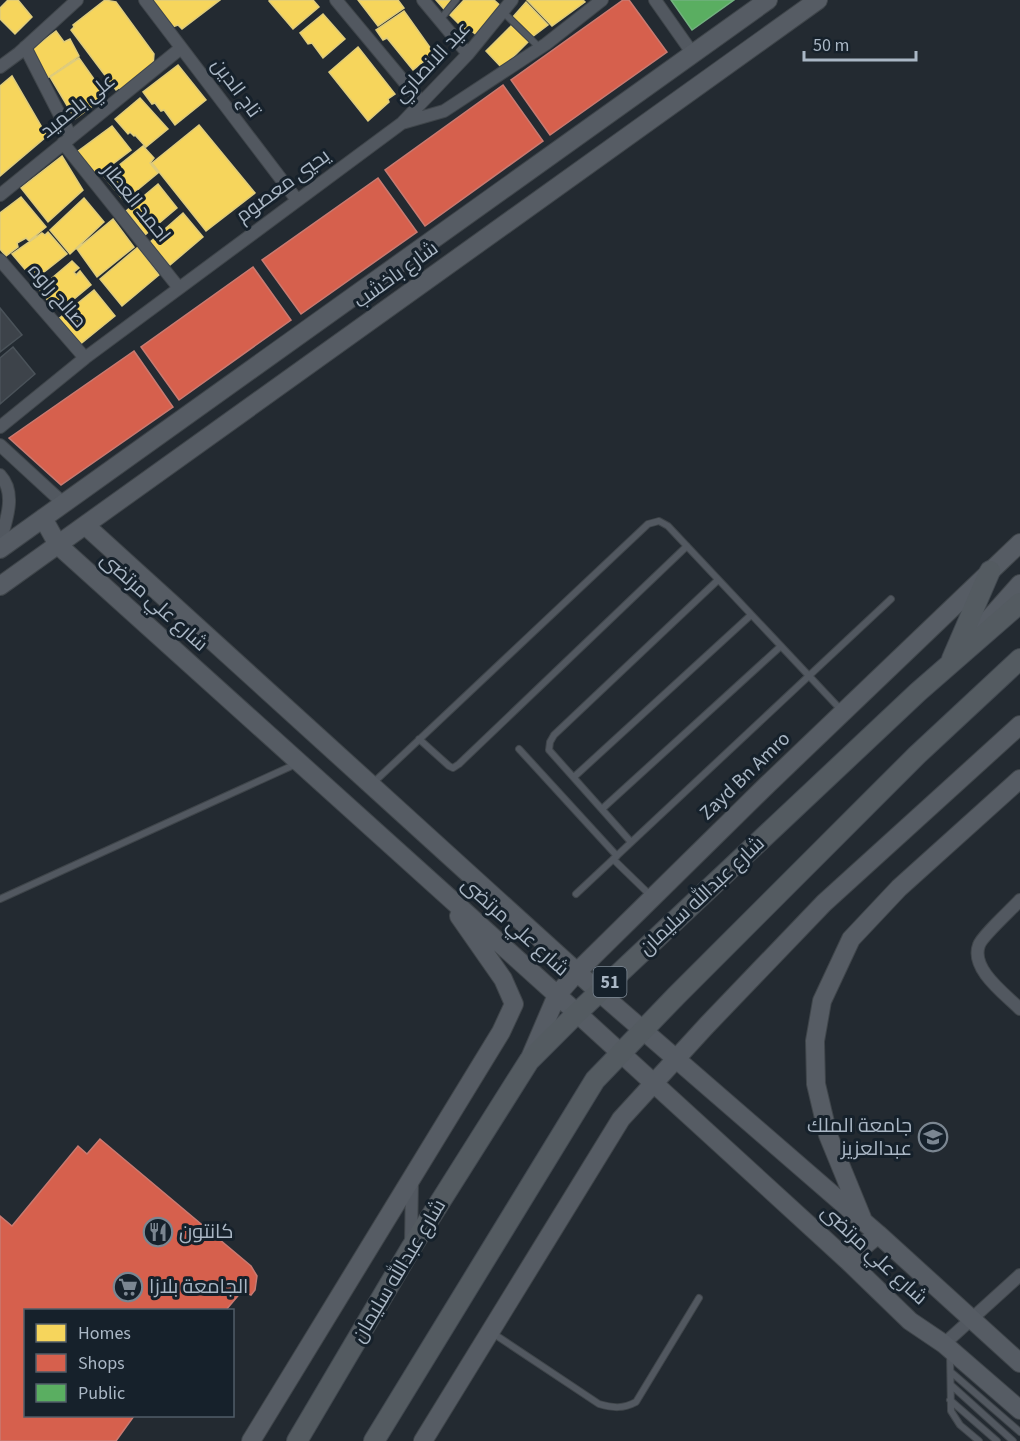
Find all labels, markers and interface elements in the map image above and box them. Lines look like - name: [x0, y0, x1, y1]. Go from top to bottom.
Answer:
- street label: عيد الانصاري: [387, 15, 478, 110]
- scale bar: [804, 24, 916, 62]
- text: 50 m: [813, 33, 849, 58]
- street label: تاج الدين: [204, 53, 268, 124]
- street label: علي باحميد: [34, 67, 122, 146]
- street label: يحيي معصوم: [230, 142, 336, 230]
- street label: احمد العطار: [95, 157, 177, 249]
- street label: شارع باخشب: [348, 235, 444, 315]
- street label: صالح راوه: [21, 258, 93, 334]
- street label: شارع علي مرتضى: [93, 546, 214, 659]
- street label: Zayd Bn Amro: [693, 725, 797, 827]
- street label: شارع عبدالله سليمان: [633, 830, 771, 962]
- street label: شارع علي مرتضى: [454, 871, 575, 984]
- road number: 51: [594, 967, 626, 997]
- place label: جامعة الملك عبدالعزيز: [807, 1112, 912, 1163]
- school or university icon: جامعة الملك عبدالعزيز: [917, 1121, 949, 1153]
- street label: شارع عبدالله سليمان: [345, 1194, 453, 1348]
- street label: شارع علي مرتضى: [814, 1198, 933, 1312]
- restaurant icon: كانتون: [142, 1216, 174, 1248]
- place label: كانتون: [179, 1218, 234, 1246]
- supermarket icon: الجامعة بلازا: [112, 1271, 144, 1303]
- place label: الجامعة بلازا: [149, 1273, 248, 1301]
- legend: [24, 1309, 234, 1417]
- text: Homes: [78, 1321, 131, 1346]
- text: Shops: [78, 1351, 125, 1376]
- text: Public: [78, 1381, 125, 1406]

